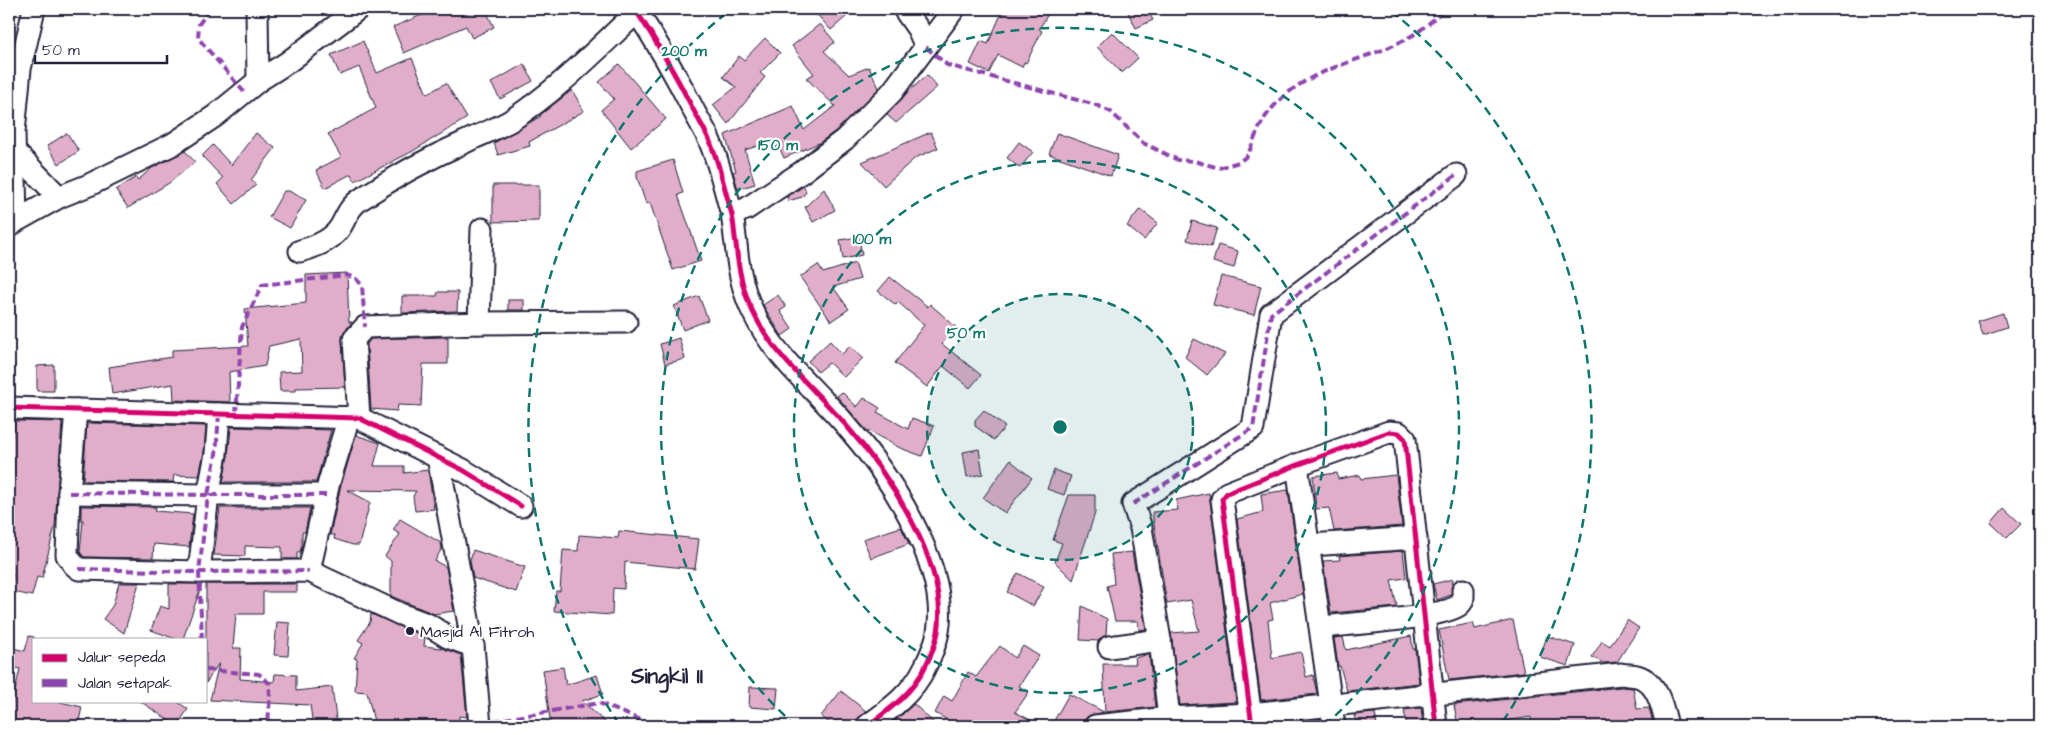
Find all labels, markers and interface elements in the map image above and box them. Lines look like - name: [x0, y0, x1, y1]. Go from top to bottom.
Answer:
- scale bar: [35, 32, 168, 64]
- text: 50 m: [42, 40, 80, 61]
- text: 200 m: [660, 41, 707, 62]
- text: 150 m: [758, 135, 798, 156]
- text: 100 m: [853, 229, 892, 250]
- text: 50 m: [947, 323, 985, 344]
- centre of rings: [1051, 418, 1069, 436]
- place label: Masjid Al Fitroh: [420, 621, 534, 643]
- marker: Masjid Al Fitroh: [404, 625, 416, 637]
- legend: [32, 638, 208, 702]
- text: Jalur sepeda: [78, 647, 166, 668]
- district label: Singkil II: [630, 662, 703, 693]
- text: Jalan setapak: [78, 673, 172, 694]

